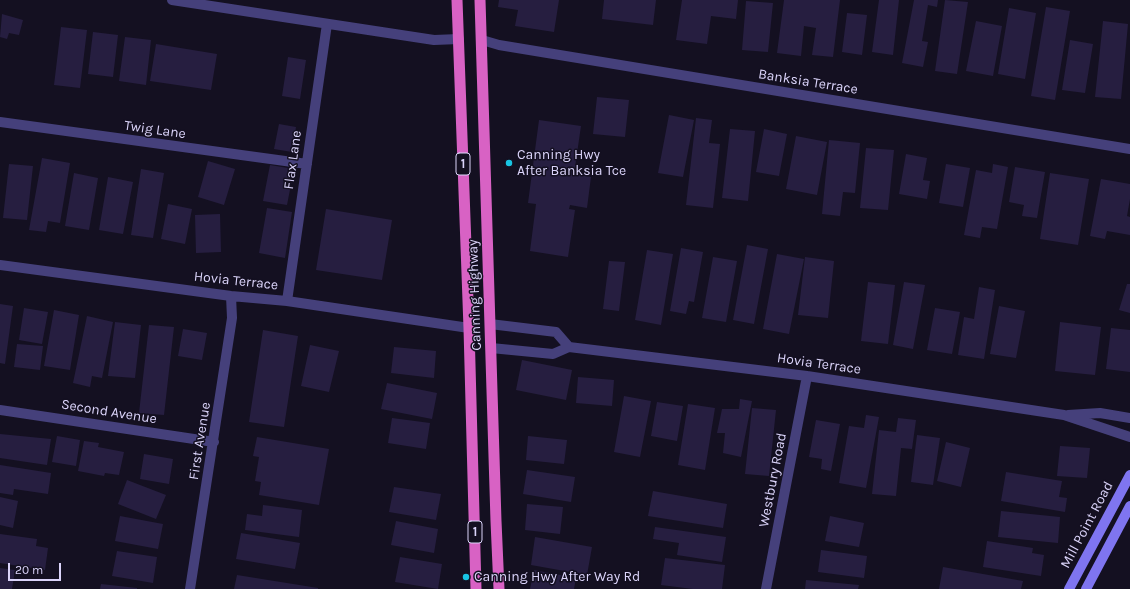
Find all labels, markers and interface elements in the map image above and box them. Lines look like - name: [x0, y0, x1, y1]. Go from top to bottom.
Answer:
- street label: Banksia Terrace: [757, 66, 859, 98]
- street label: Twig Lane: [123, 117, 187, 143]
- street label: Flax Lane: [281, 129, 305, 191]
- place label: Canning Hwy After Banksia Tce: [517, 147, 626, 180]
- road number: 1: [456, 153, 470, 175]
- marker: Canning Hwy After Banksia Tce: [504, 158, 514, 168]
- street label: Canning Highway: [465, 239, 485, 351]
- street label: Hovia Terrace: [193, 268, 279, 294]
- street label: Hovia Terrace: [776, 350, 862, 378]
- street label: Second Avenue: [60, 396, 158, 428]
- street label: First Avenue: [186, 401, 214, 481]
- street label: Westbury Road: [756, 431, 790, 529]
- street label: Mill Point Road: [1057, 479, 1117, 571]
- road number: 1: [468, 521, 482, 543]
- scale bar: [10, 555, 63, 581]
- text: 20 m: [15, 563, 43, 577]
- place label: Canning Hwy After Way Rd: [474, 569, 640, 585]
- marker: Canning Hwy After Way Rd: [461, 572, 471, 582]

